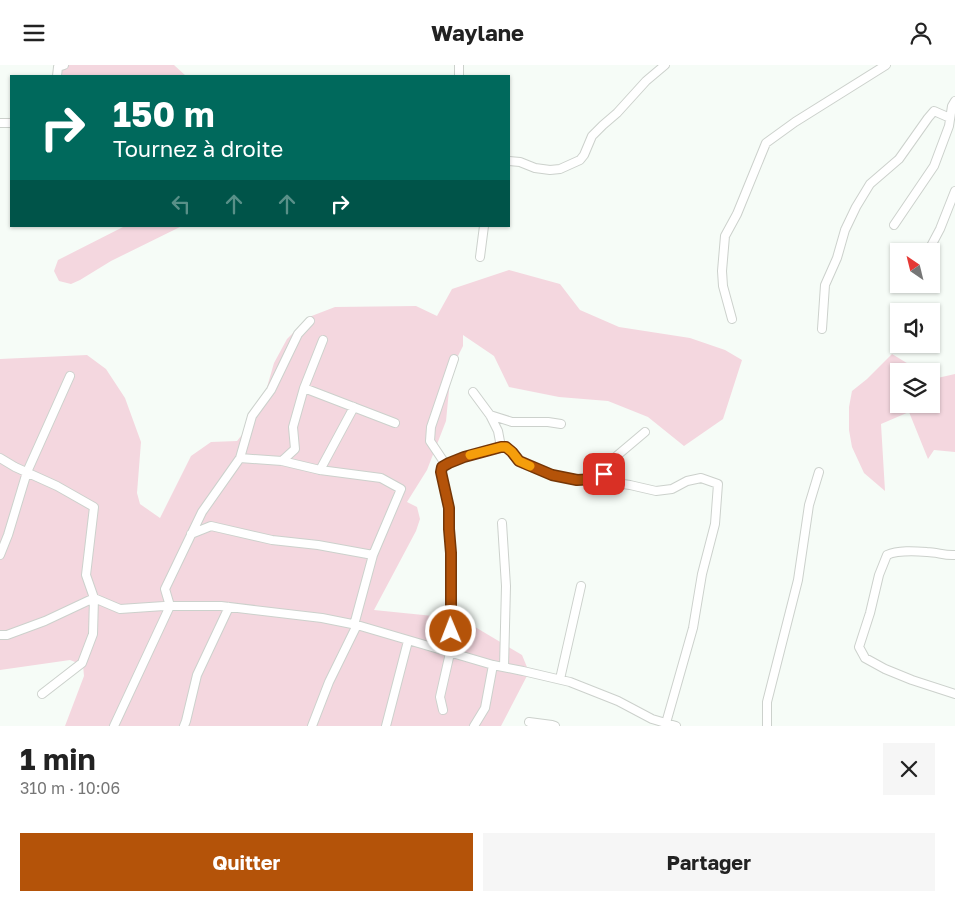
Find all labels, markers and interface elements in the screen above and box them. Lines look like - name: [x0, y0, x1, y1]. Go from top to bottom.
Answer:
- icon: menu: [20, 19, 48, 47]
- text: Waylane: [431, 19, 524, 46]
- icon: person: [907, 19, 935, 47]
- text: 150 m: [113, 93, 215, 135]
- icon: right: [30, 95, 95, 160]
- text: Tournez à droite: [113, 135, 283, 162]
- icon: left: [167, 190, 195, 218]
- icon: ahead: [220, 190, 248, 218]
- icon: ahead: [273, 190, 301, 218]
- icon: right: [326, 190, 354, 218]
- north arrow: [890, 243, 940, 293]
- map controls: [890, 243, 940, 413]
- button: sound: [890, 303, 940, 353]
- button: layers: [890, 363, 940, 413]
- pin: [583, 453, 625, 495]
- icon: arrive: [590, 460, 618, 488]
- position arrow: [424, 604, 476, 656]
- text: 1 min: [20, 741, 96, 777]
- button: close: [883, 743, 935, 795]
- text: 310 m · 10:06: [20, 778, 120, 798]
- button: Quitter: [20, 833, 473, 891]
- button: Partager: [483, 833, 935, 891]

